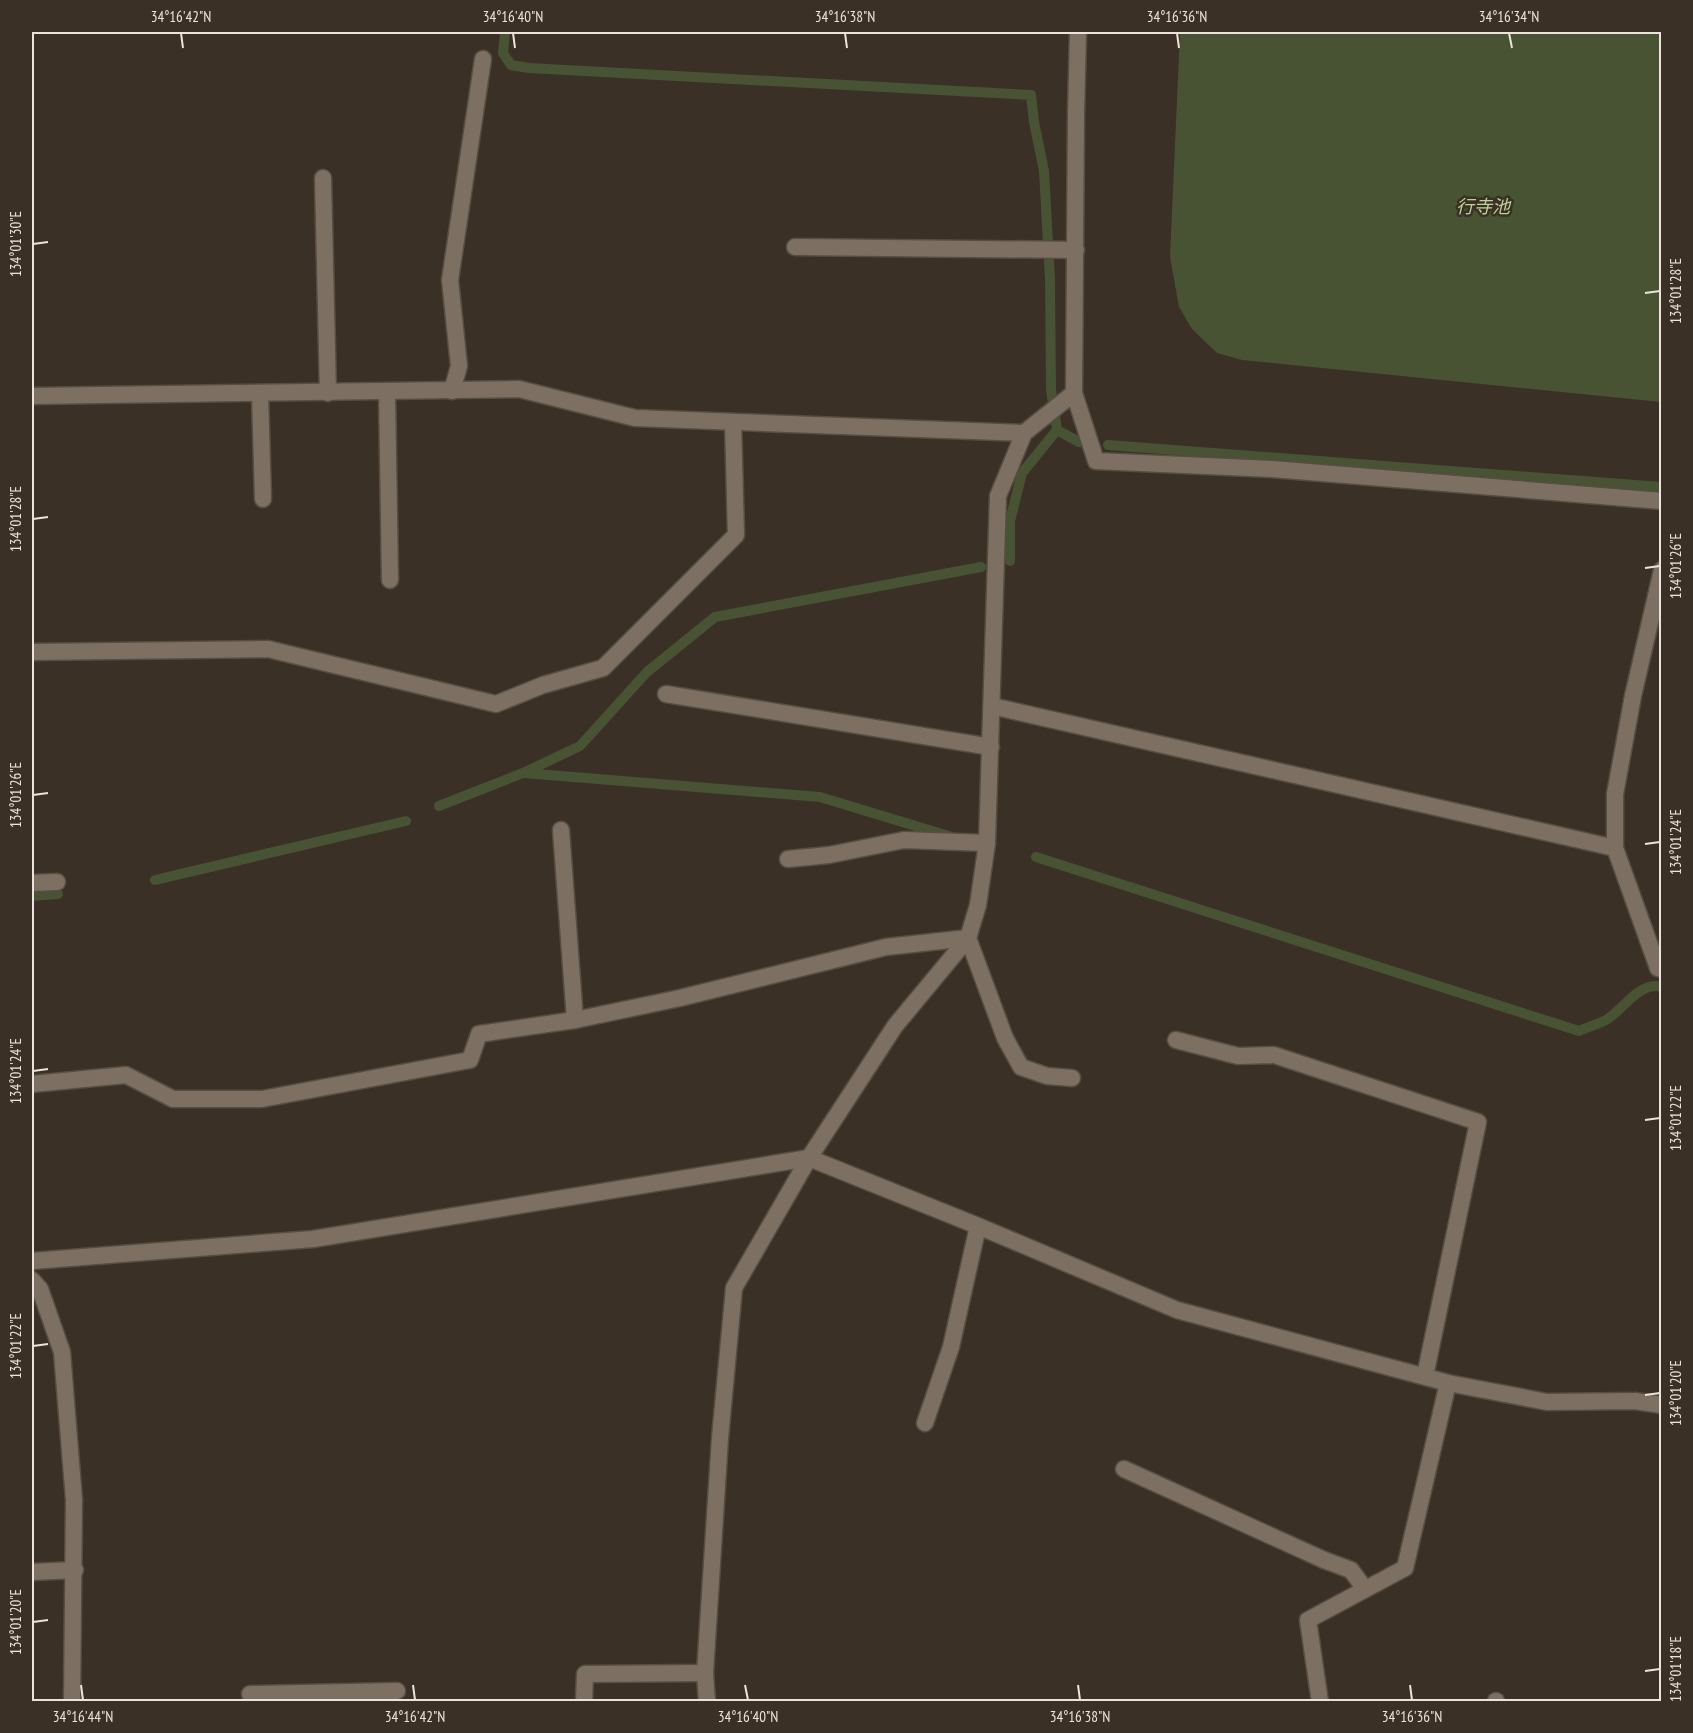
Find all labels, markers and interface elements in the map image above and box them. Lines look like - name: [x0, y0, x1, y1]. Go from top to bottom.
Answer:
- text: 34°16'42"N: [151, 7, 211, 26]
- text: 34°16'40"N: [483, 7, 543, 26]
- text: 34°16'38"N: [815, 7, 875, 26]
- text: 34°16'36"N: [1147, 7, 1207, 26]
- text: 34°16'34"N: [1479, 7, 1539, 26]
- water label: 行寺池: [1456, 195, 1512, 218]
- text: 134°01'30"E: [6, 211, 25, 277]
- text: 134°01'28"E: [1666, 258, 1685, 324]
- text: 134°01'28"E: [6, 486, 25, 552]
- text: 134°01'26"E: [1666, 533, 1685, 599]
- text: 134°01'26"E: [6, 762, 25, 828]
- text: 134°01'24"E: [1666, 809, 1685, 875]
- text: 134°01'24"E: [6, 1038, 25, 1104]
- text: 134°01'22"E: [1666, 1085, 1685, 1151]
- text: 134°01'22"E: [6, 1313, 25, 1379]
- text: 134°01'20"E: [1666, 1360, 1685, 1426]
- text: 134°01'20"E: [6, 1589, 25, 1655]
- text: 134°01'18"E: [1666, 1636, 1685, 1702]
- text: 34°16'44"N: [53, 1707, 113, 1726]
- text: 34°16'42"N: [385, 1707, 445, 1726]
- text: 34°16'40"N: [718, 1707, 778, 1726]
- text: 34°16'38"N: [1050, 1707, 1110, 1726]
- text: 34°16'36"N: [1382, 1707, 1442, 1726]

